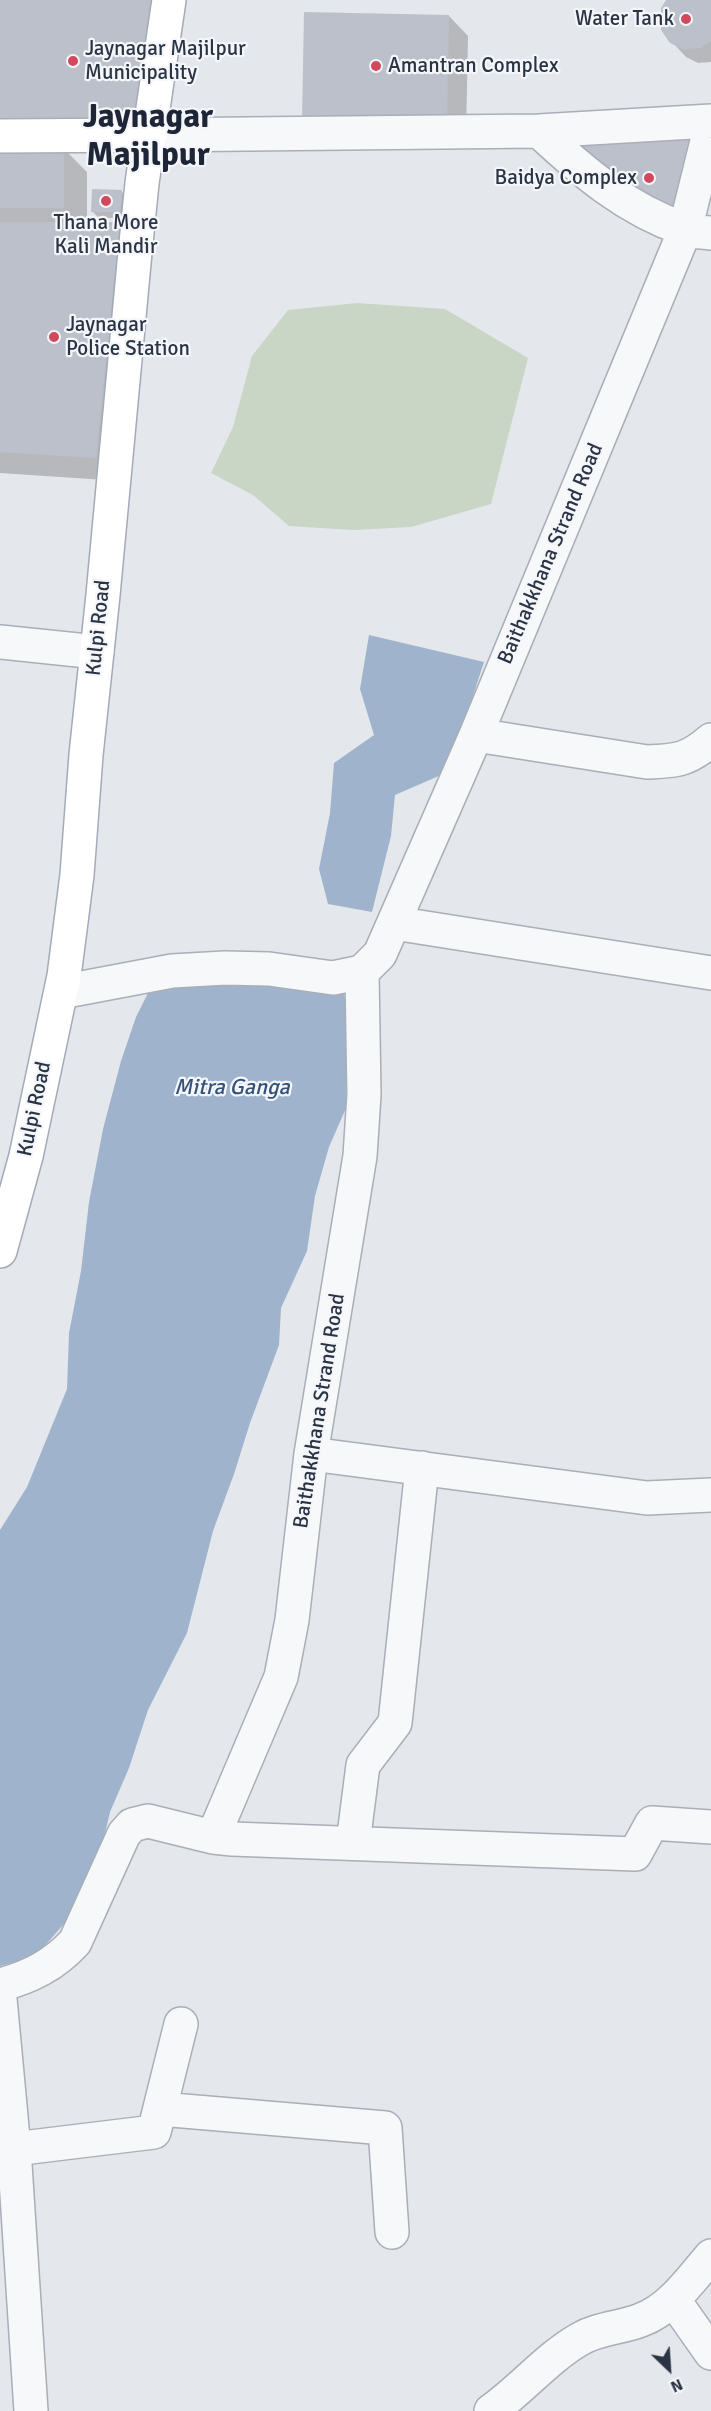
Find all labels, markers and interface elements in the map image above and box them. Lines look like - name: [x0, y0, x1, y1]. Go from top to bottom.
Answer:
- place label: Water Tank: [575, 6, 674, 32]
- marker: Water Tank: [679, 12, 693, 26]
- place label: Jaynagar Majilpur Municipality: [85, 36, 246, 86]
- place label: Amantran Complex: [388, 53, 559, 79]
- marker: Jaynagar Majilpur Municipality: [66, 54, 80, 68]
- marker: Amantran Complex: [369, 59, 383, 73]
- district label: Jaynagar Majilpur: [83, 98, 213, 176]
- place label: Baidya Complex: [495, 165, 637, 191]
- marker: Baidya Complex: [642, 171, 656, 185]
- marker: Thana More Kali Mandir: [99, 194, 113, 208]
- place label: Thana More Kali Mandir: [54, 210, 158, 260]
- place label: Jaynagar Police Station: [66, 312, 190, 362]
- marker: Jaynagar Police Station: [47, 330, 61, 344]
- street label: Baithakkhana Strand Road: [493, 440, 609, 668]
- street label: Kulpi Road: [81, 579, 117, 677]
- street label: Kulpi Road: [13, 1059, 57, 1159]
- water label: Mitra Ganga: [174, 1075, 290, 1101]
- street label: Baithakkhana Strand Road: [289, 1292, 351, 1530]
- north arrow: [639, 2339, 699, 2399]
- text: N: [667, 2374, 686, 2397]

